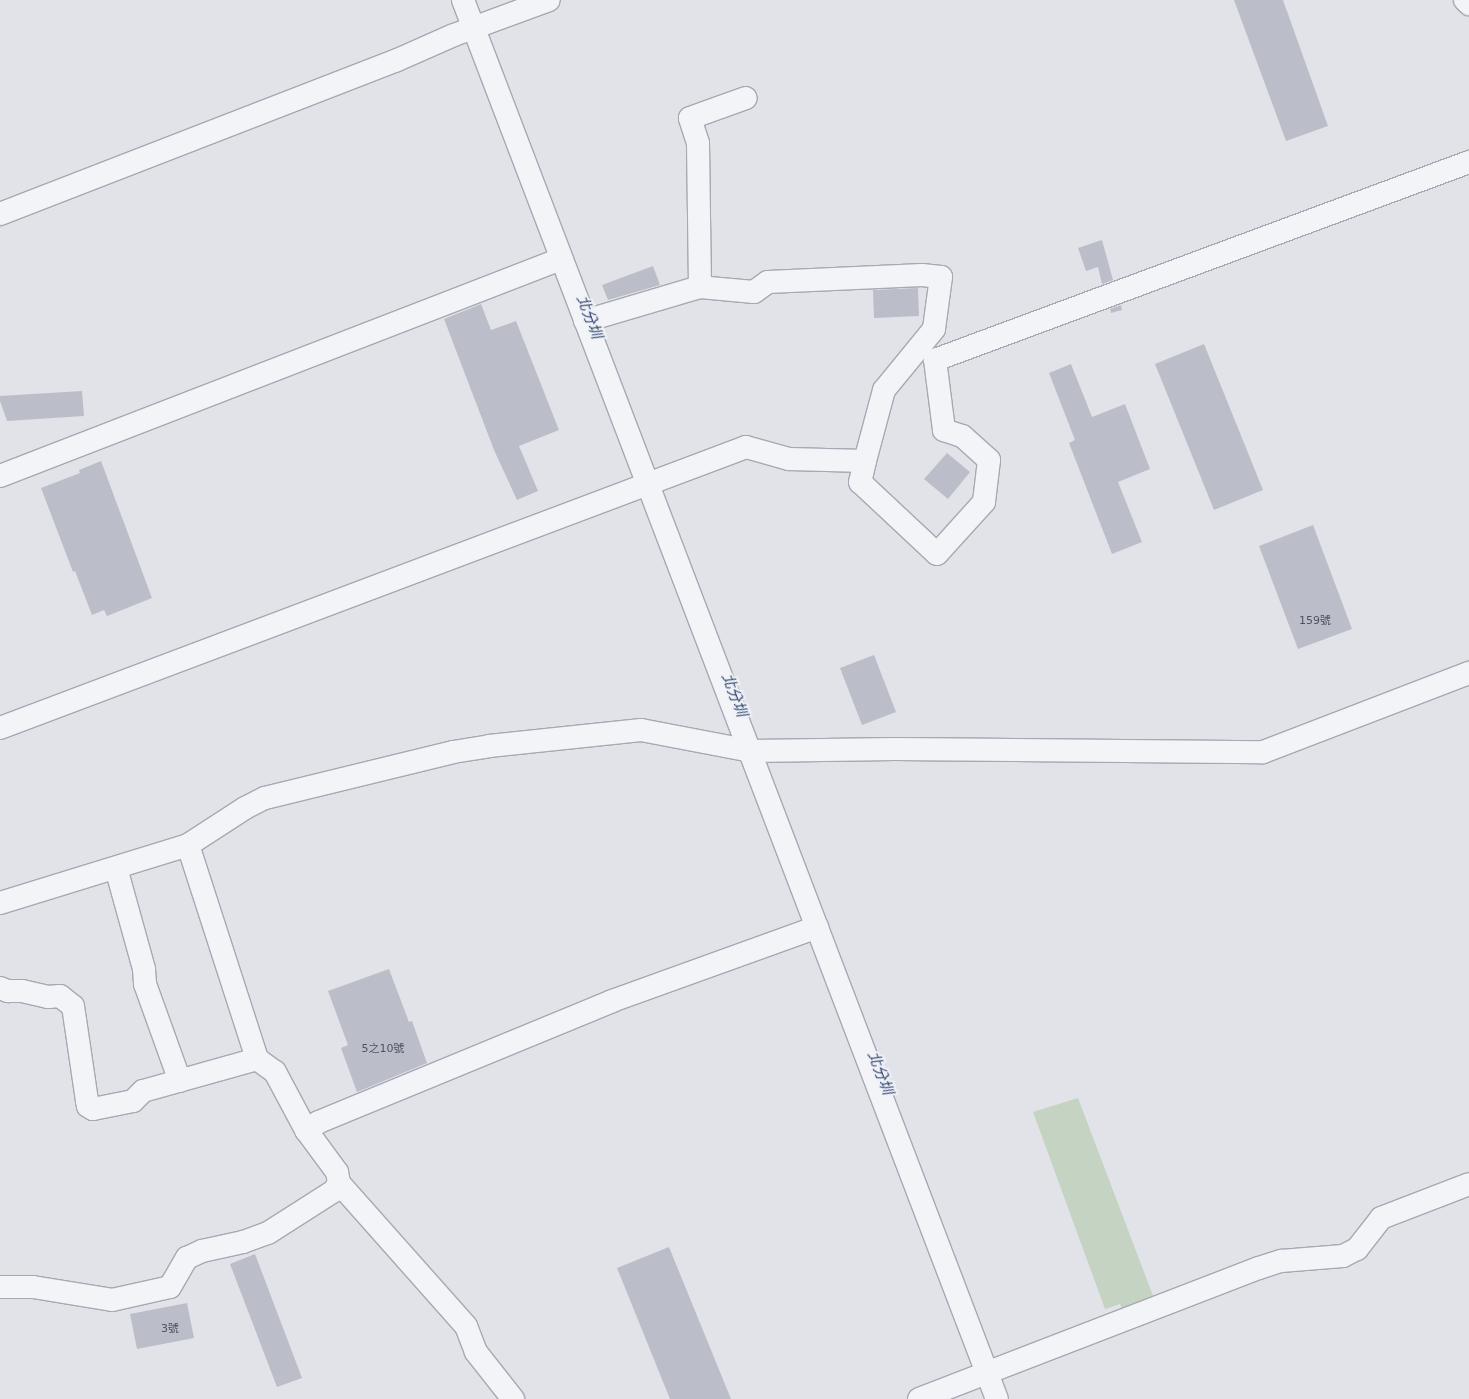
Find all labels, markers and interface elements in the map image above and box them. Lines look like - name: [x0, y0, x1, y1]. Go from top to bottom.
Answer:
- water label: 北分圳: [573, 293, 605, 341]
- house number: 159號: [1299, 614, 1331, 628]
- water label: 北分圳: [718, 671, 750, 719]
- house number: 5之10號: [362, 1042, 404, 1056]
- water label: 北分圳: [864, 1049, 896, 1097]
- house number: 3號: [161, 1322, 179, 1336]

